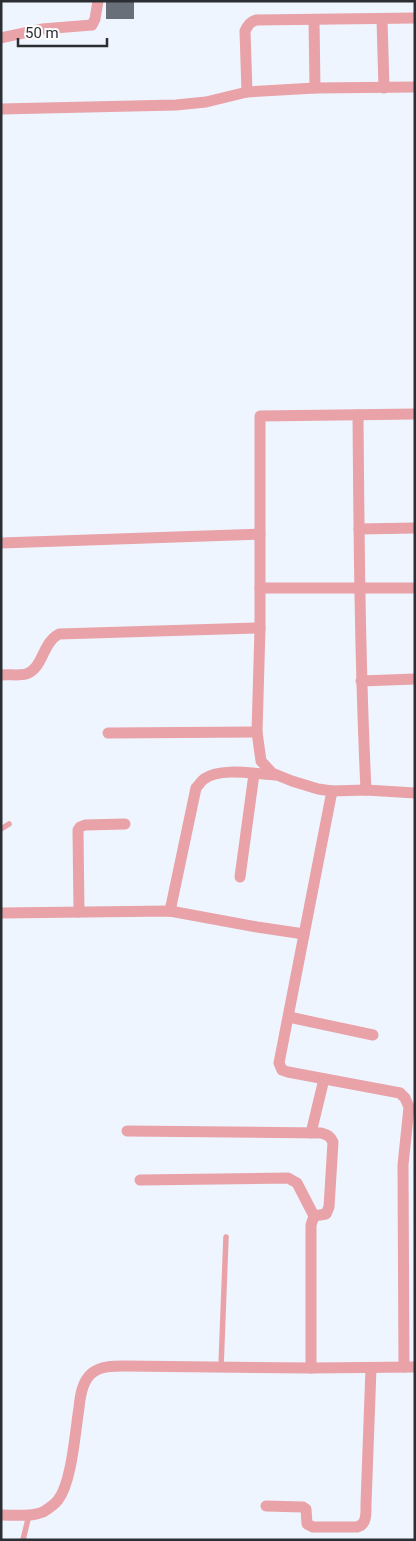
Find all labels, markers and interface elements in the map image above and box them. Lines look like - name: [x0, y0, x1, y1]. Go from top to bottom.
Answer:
- scale bar: [18, 15, 106, 47]
- text: 50 m: [25, 24, 59, 42]

